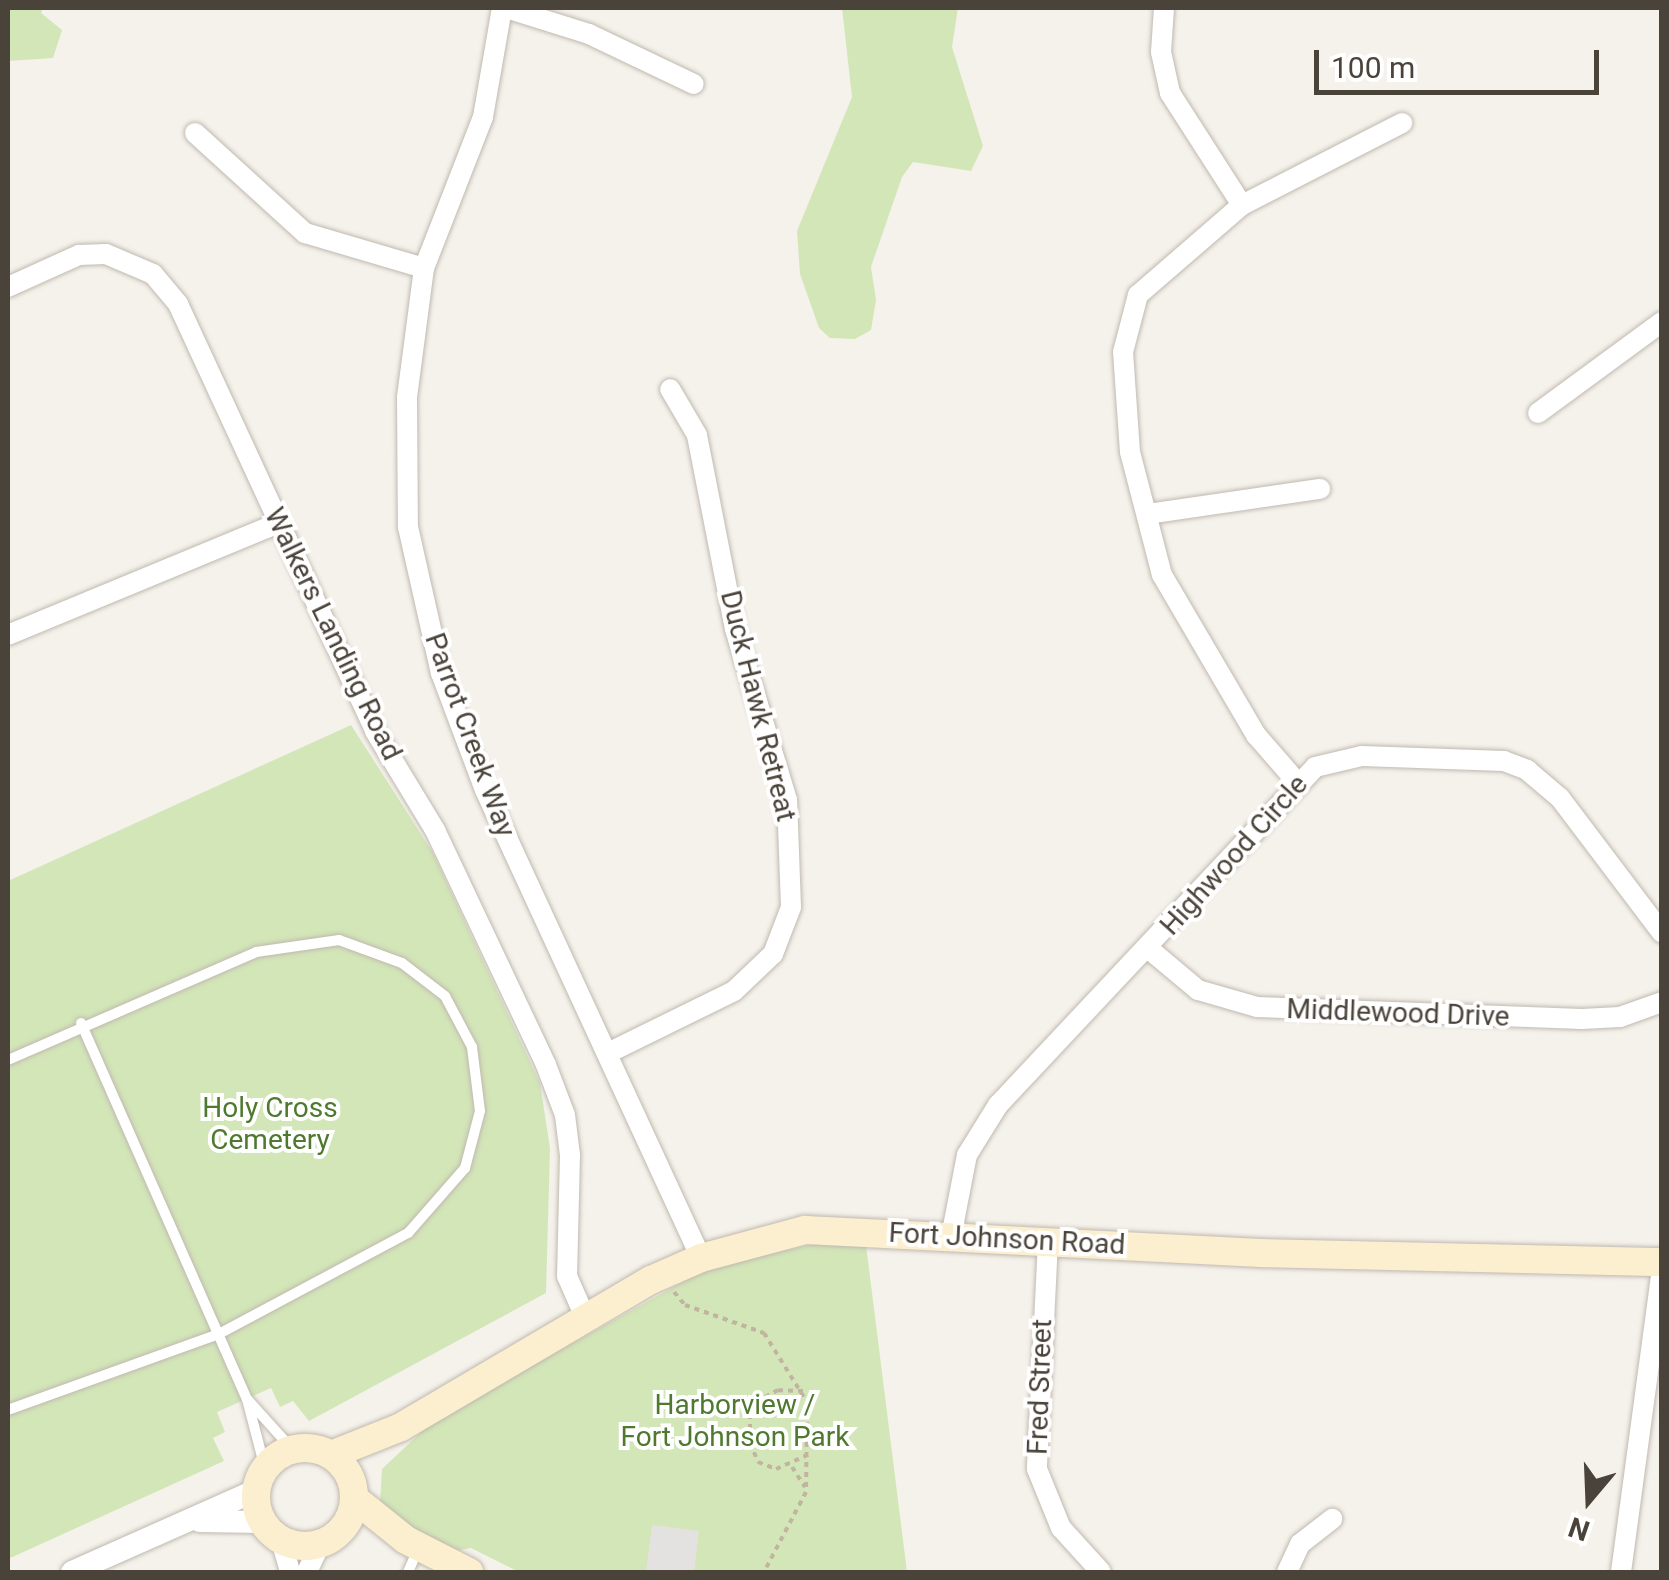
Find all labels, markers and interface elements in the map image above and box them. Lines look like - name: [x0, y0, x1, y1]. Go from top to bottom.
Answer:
- scale bar: [1319, 30, 1604, 92]
- text: 100 m: [1331, 50, 1415, 85]
- street label: Walkers Landing Road: [257, 502, 409, 766]
- street label: Duck Hawk Retreat: [713, 587, 803, 825]
- street label: Parrot Creek Way: [418, 628, 522, 842]
- street label: Highwood Circle: [1153, 768, 1315, 942]
- street label: Middlewood Drive: [1286, 992, 1510, 1034]
- park label: Holy Cross Cemetery: [202, 1091, 338, 1157]
- street label: Fort Johnson Road: [888, 1216, 1126, 1262]
- street label: Fred Street: [1021, 1319, 1059, 1455]
- park label: Harborview / Fort Johnson Park: [621, 1388, 849, 1454]
- north arrow: [1539, 1450, 1639, 1550]
- text: N: [1564, 1510, 1594, 1548]

